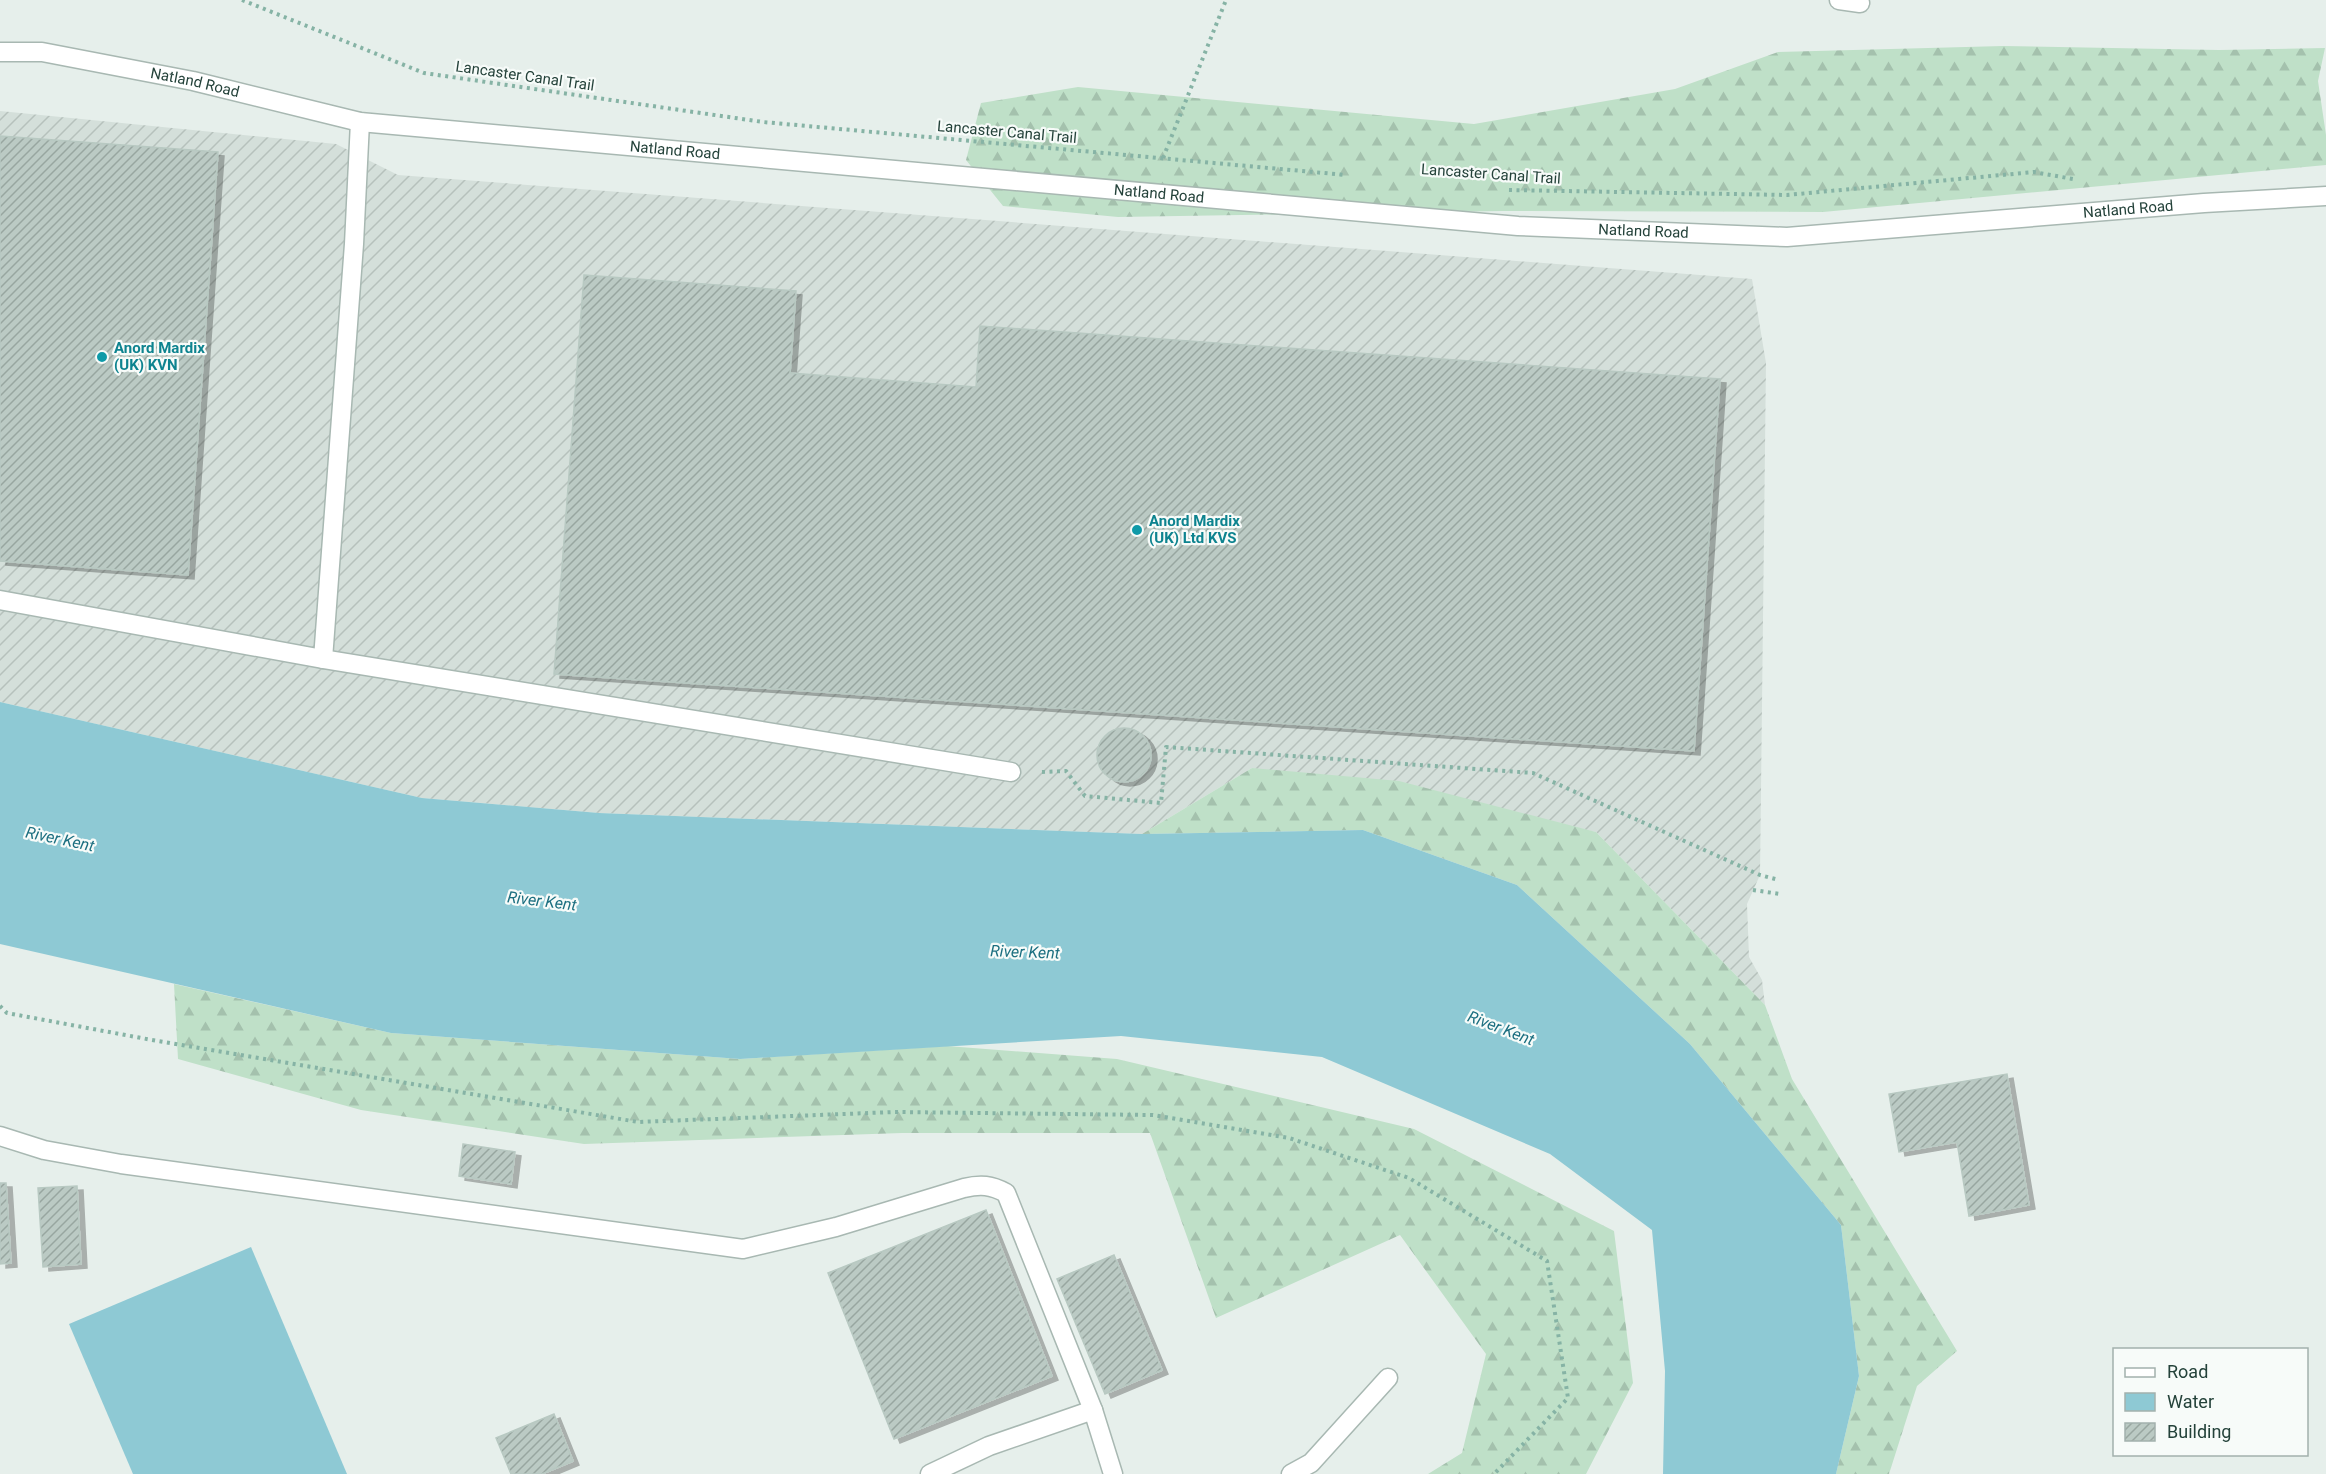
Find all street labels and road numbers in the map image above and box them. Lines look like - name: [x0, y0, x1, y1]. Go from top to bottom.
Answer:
- street label: Lancaster Canal Trail: [454, 57, 596, 95]
- street label: Natland Road: [149, 64, 241, 101]
- street label: Lancaster Canal Trail: [936, 117, 1078, 147]
- street label: Natland Road: [629, 137, 721, 163]
- street label: Lancaster Canal Trail: [1421, 160, 1561, 188]
- street label: Natland Road: [1113, 181, 1205, 207]
- street label: Natland Road: [2082, 197, 2174, 222]
- street label: Natland Road: [1598, 220, 1689, 242]

